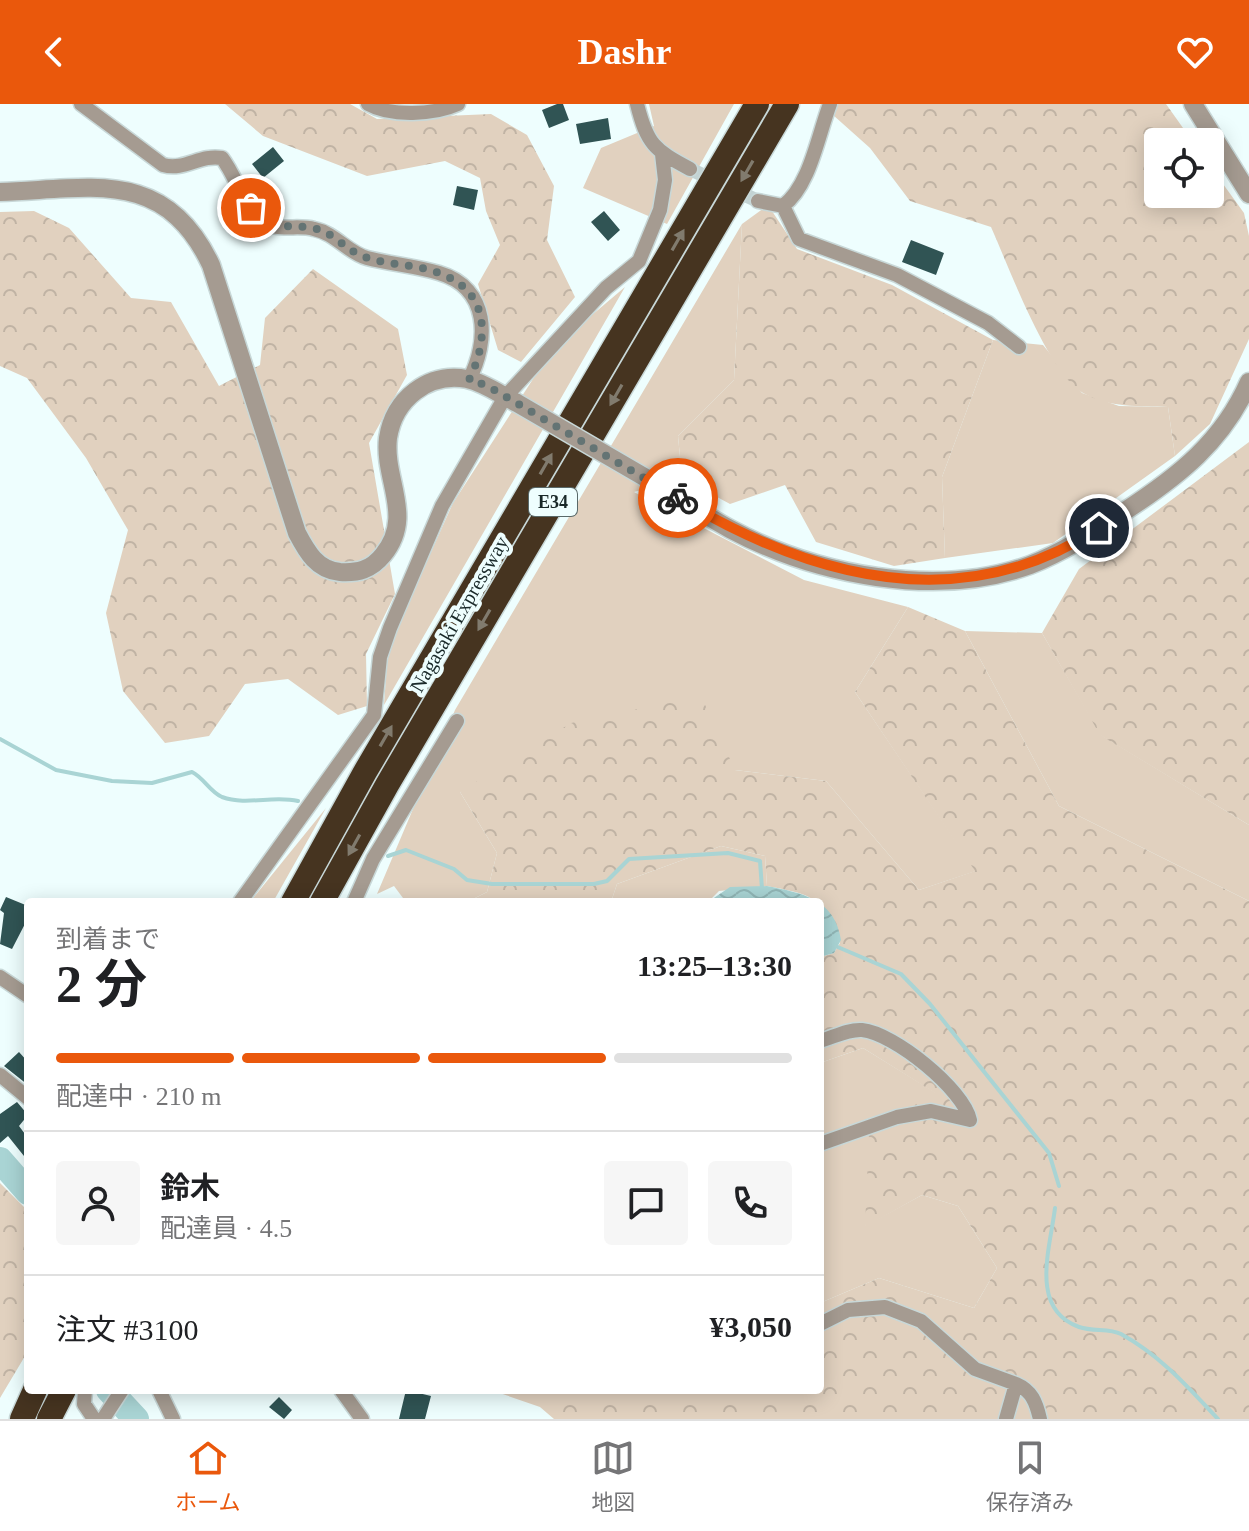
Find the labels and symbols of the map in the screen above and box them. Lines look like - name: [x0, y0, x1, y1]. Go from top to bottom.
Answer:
- one-way arrow: [740, 160, 754, 182]
- pin: [217, 174, 285, 242]
- one-way arrow: [671, 228, 685, 251]
- one-way arrow: [609, 384, 623, 407]
- one-way arrow: [539, 453, 553, 475]
- courier: [638, 458, 718, 538]
- road number: E34: [529, 488, 577, 516]
- pin: [1065, 494, 1133, 562]
- street label: Nagasaki Expressway: [405, 532, 513, 696]
- one-way arrow: [477, 609, 491, 631]
- one-way arrow: [379, 725, 393, 747]
- one-way arrow: [347, 833, 361, 856]

